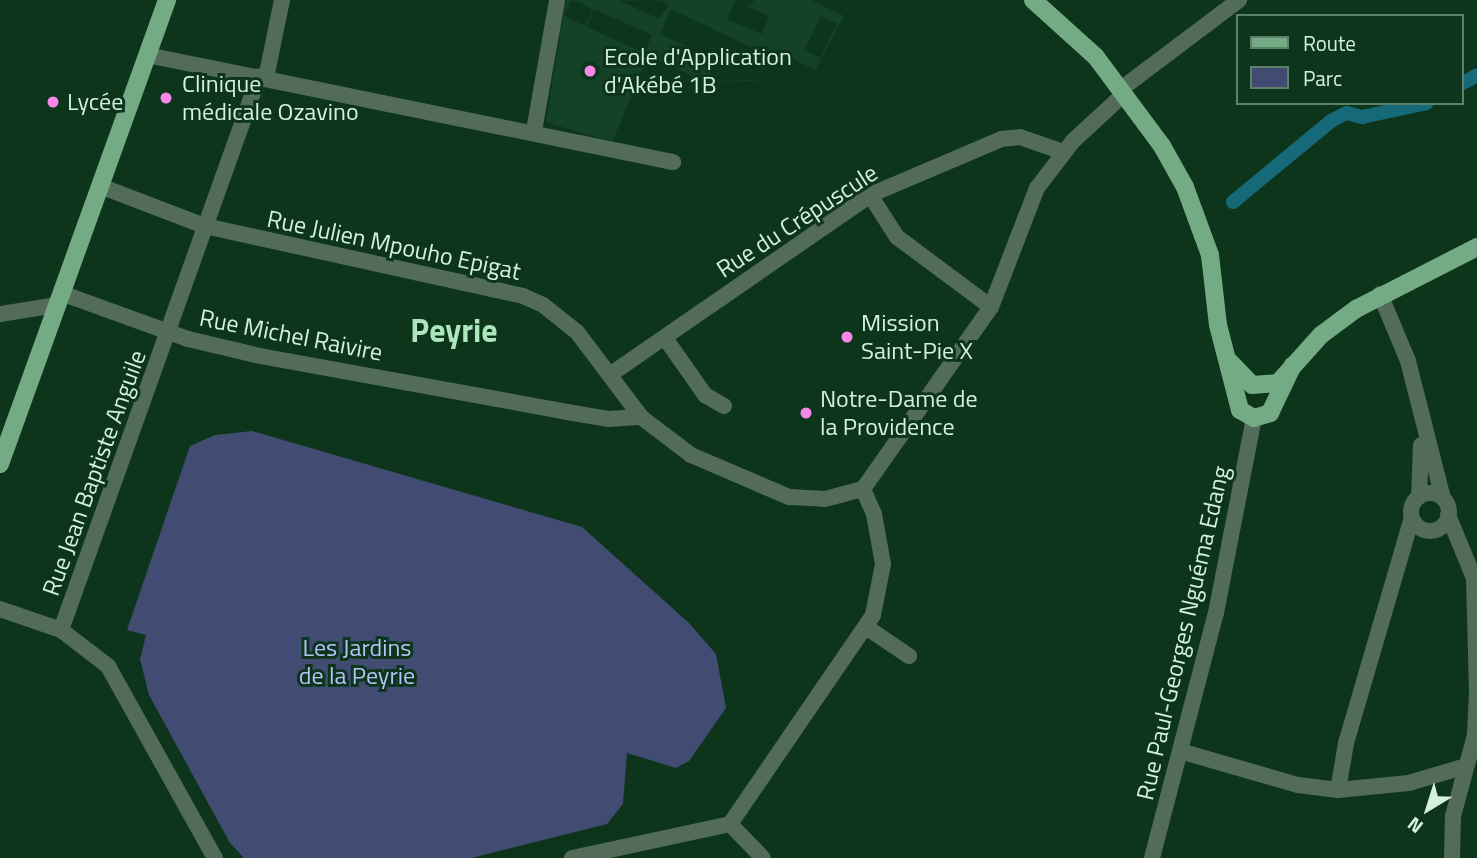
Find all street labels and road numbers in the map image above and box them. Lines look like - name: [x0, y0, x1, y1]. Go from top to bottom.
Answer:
- street label: Rue du Crépuscule: [711, 158, 883, 284]
- street label: Rue Julien Mpouho Epigat: [265, 204, 523, 286]
- street label: Rue Michel Raivire: [197, 303, 385, 367]
- street label: Rue Jean Baptiste Anguile: [36, 346, 152, 600]
- street label: Rue Paul-Georges Nguéma Edang: [1131, 463, 1235, 803]

